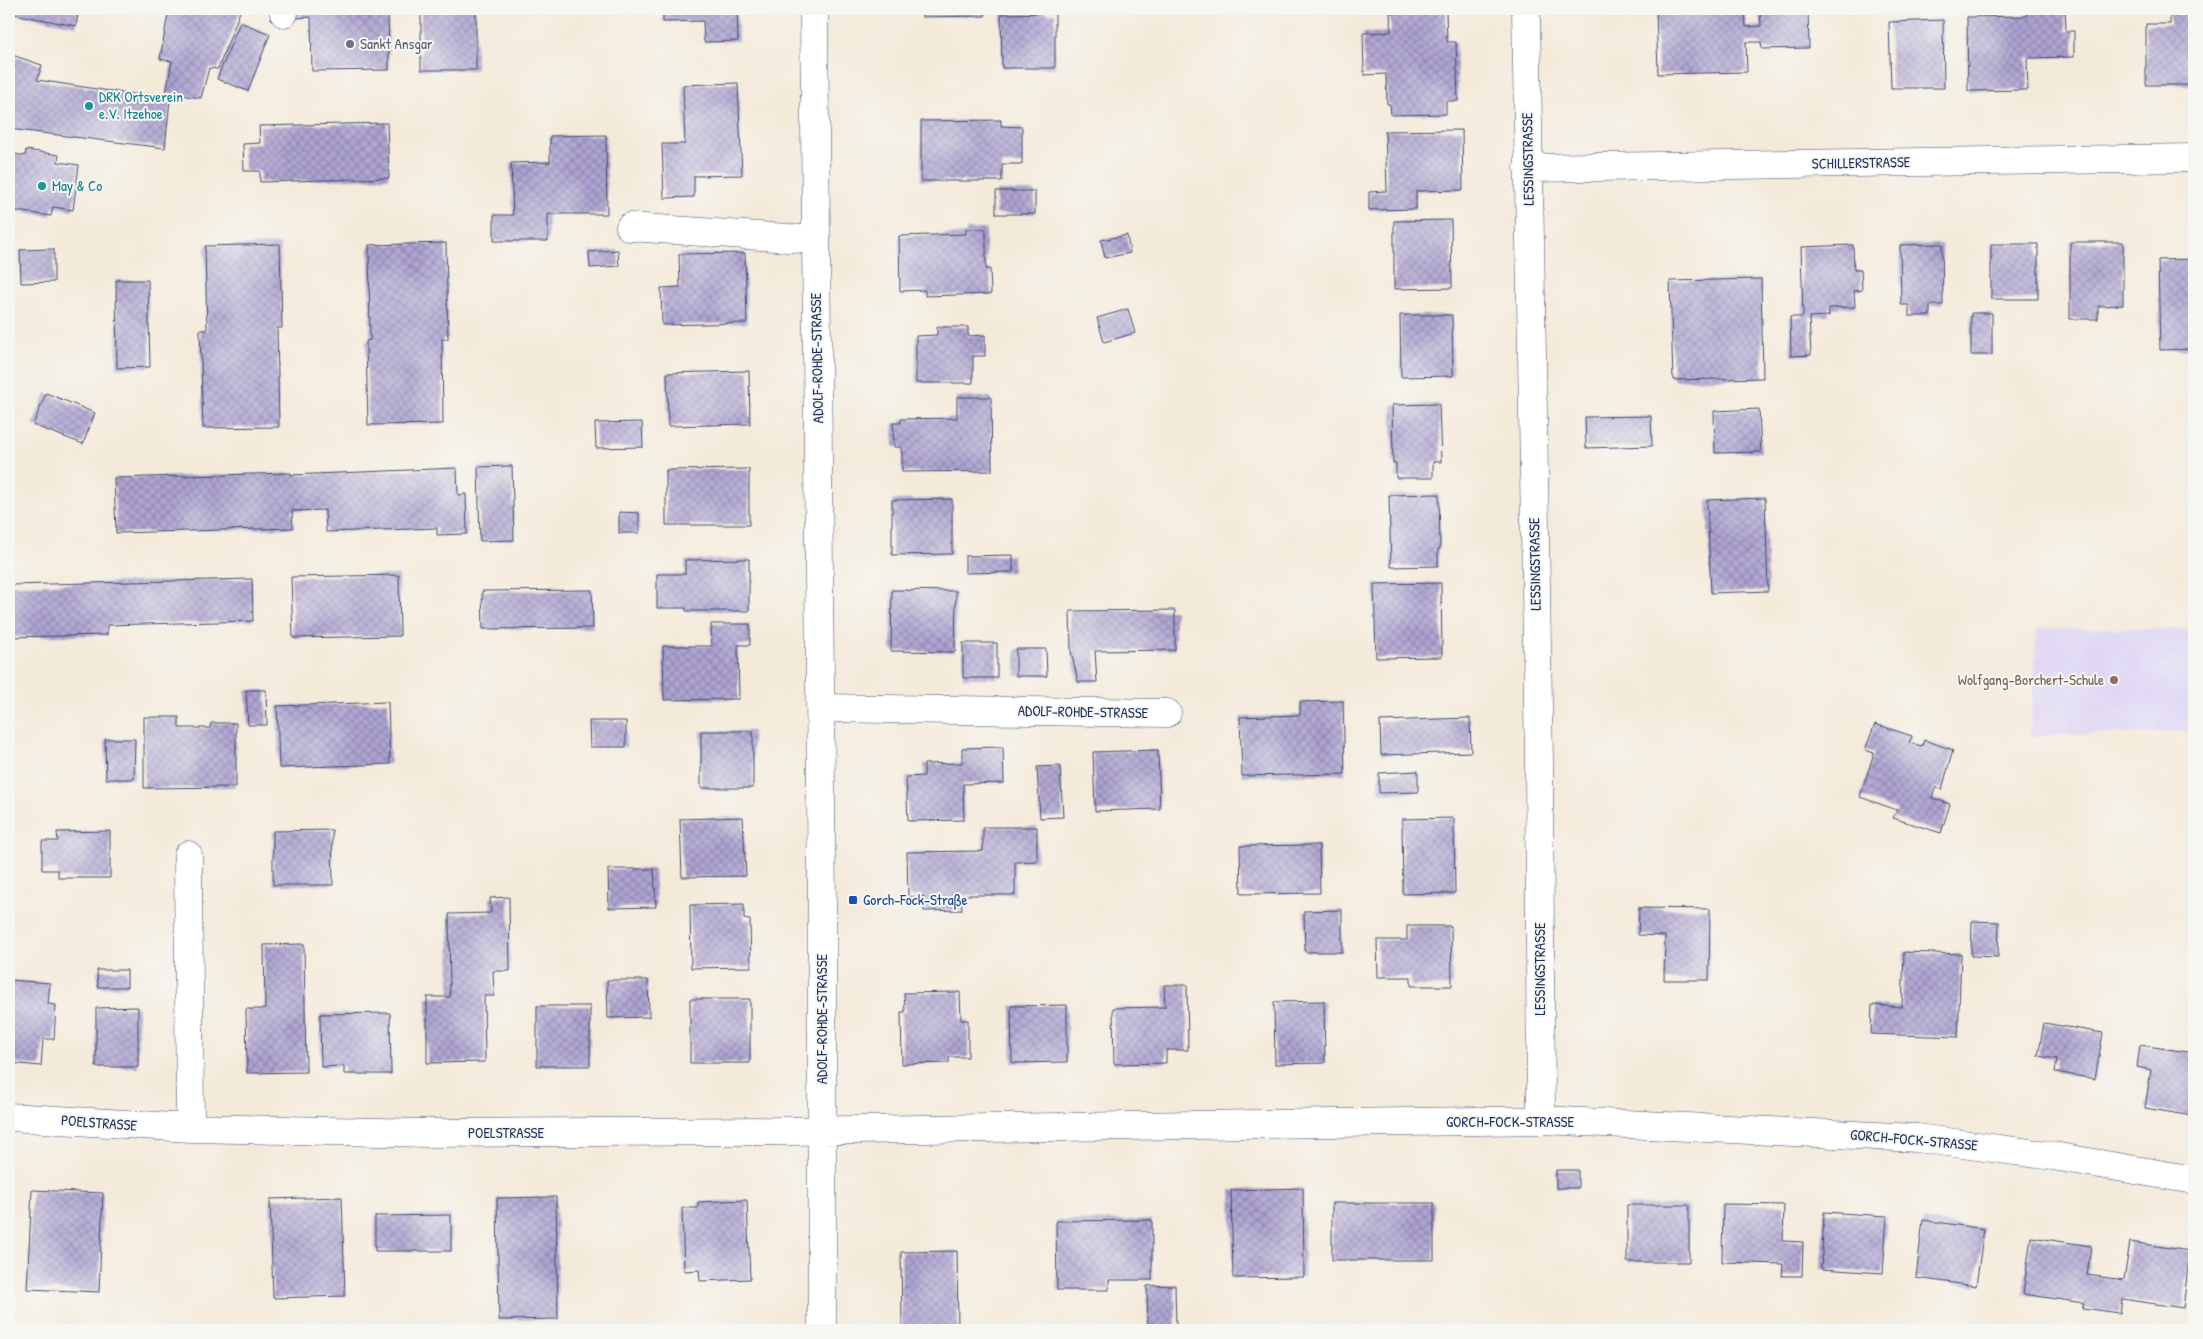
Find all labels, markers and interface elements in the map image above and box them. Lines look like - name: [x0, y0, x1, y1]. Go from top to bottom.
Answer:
- place label: Sankt Ansgar: [360, 33, 433, 54]
- marker: Sankt Ansgar: [344, 38, 356, 50]
- place label: DRK Ortsverein e.V. Itzehoe: [99, 86, 183, 124]
- marker: DRK Ortsverein e.V. Itzehoe: [83, 100, 95, 112]
- street label: LESSINGSTRASSE: [1516, 112, 1539, 206]
- street label: SCHILLERSTRASSE: [1811, 151, 1911, 174]
- place label: May & Co: [52, 175, 102, 196]
- marker: May & Co: [36, 180, 48, 192]
- street label: ADOLF-ROHDE-STRASSE: [805, 292, 828, 423]
- street label: LESSINGSTRASSE: [1523, 517, 1546, 611]
- place label: Wolfgang-Borchert-Schule: [1958, 669, 2104, 690]
- marker: Wolfgang-Borchert-Schule: [2108, 674, 2120, 686]
- street label: ADOLF-ROHDE-STRASSE: [1018, 700, 1149, 723]
- place label: Gorch-Fock-Straße: [863, 889, 968, 910]
- marker: Gorch-Fock-Straße: [847, 894, 859, 906]
- street label: LESSINGSTRASSE: [1529, 922, 1550, 1016]
- street label: ADOLF-ROHDE-STRASSE: [811, 953, 832, 1084]
- street label: POELSTRASSE: [60, 1109, 138, 1136]
- street label: GORCH-FOCK-STRASSE: [1446, 1111, 1574, 1132]
- street label: POELSTRASSE: [468, 1122, 544, 1143]
- street label: GORCH-FOCK-STRASSE: [1849, 1123, 1979, 1156]

